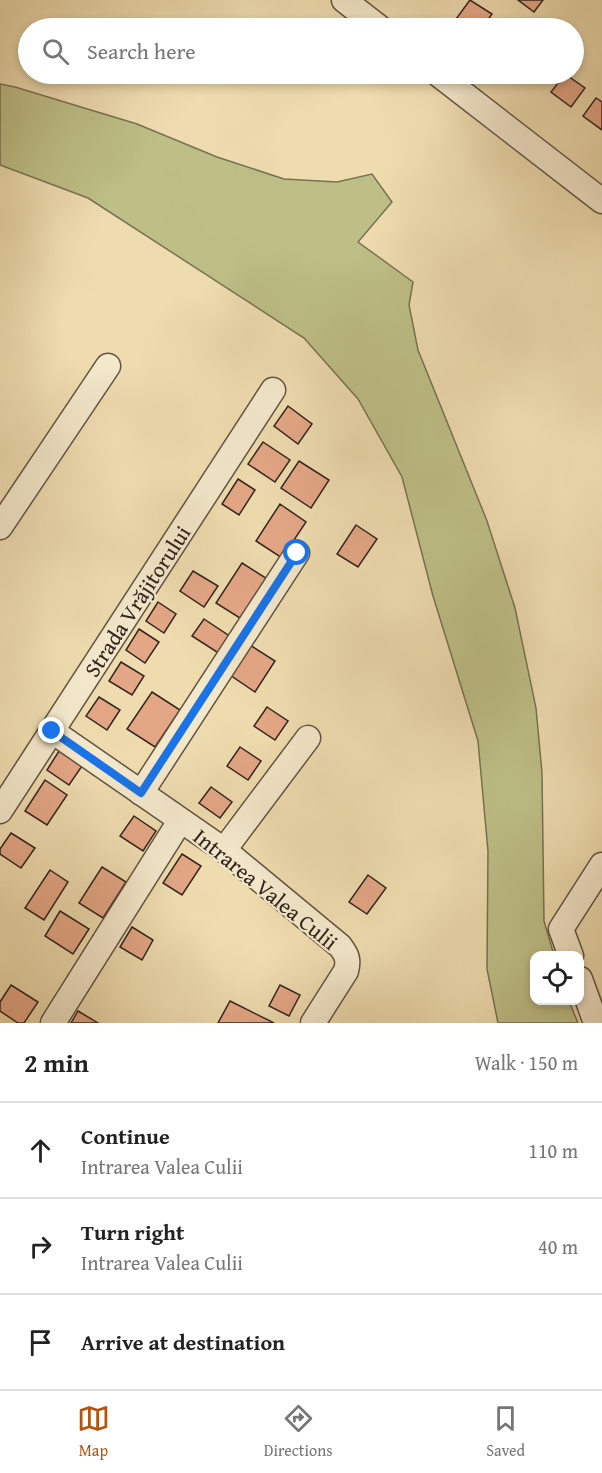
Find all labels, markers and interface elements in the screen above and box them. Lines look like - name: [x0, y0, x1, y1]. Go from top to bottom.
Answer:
- search box: [18, 18, 584, 84]
- icon: search: [39, 35, 72, 68]
- text: Search here: [87, 35, 196, 67]
- street label: Strada Vrăjitorului: [76, 519, 198, 683]
- route start: [283, 539, 309, 565]
- route end: [38, 717, 64, 743]
- street label: Intrarea Valea Culii: [187, 821, 345, 957]
- map controls: [530, 951, 584, 1005]
- button: locate: [530, 951, 584, 1005]
- text: 2 min: [24, 1043, 89, 1082]
- text: Walk · 150 m: [475, 1048, 578, 1077]
- text: Continue: [81, 1120, 170, 1152]
- icon: ahead: [24, 1134, 57, 1167]
- text: 110 m: [528, 1136, 578, 1165]
- text: Intrarea Valea Culii: [81, 1152, 243, 1181]
- text: Turn right: [81, 1216, 184, 1248]
- icon: right: [24, 1230, 57, 1263]
- text: 40 m: [538, 1232, 578, 1261]
- text: Intrarea Valea Culii: [81, 1248, 243, 1277]
- icon: arrive: [24, 1326, 57, 1359]
- text: Arrive at destination: [81, 1326, 285, 1358]
- tab: Map: [77, 1402, 110, 1462]
- tab: Directions: [264, 1402, 333, 1462]
- tab: Saved: [486, 1402, 525, 1462]

